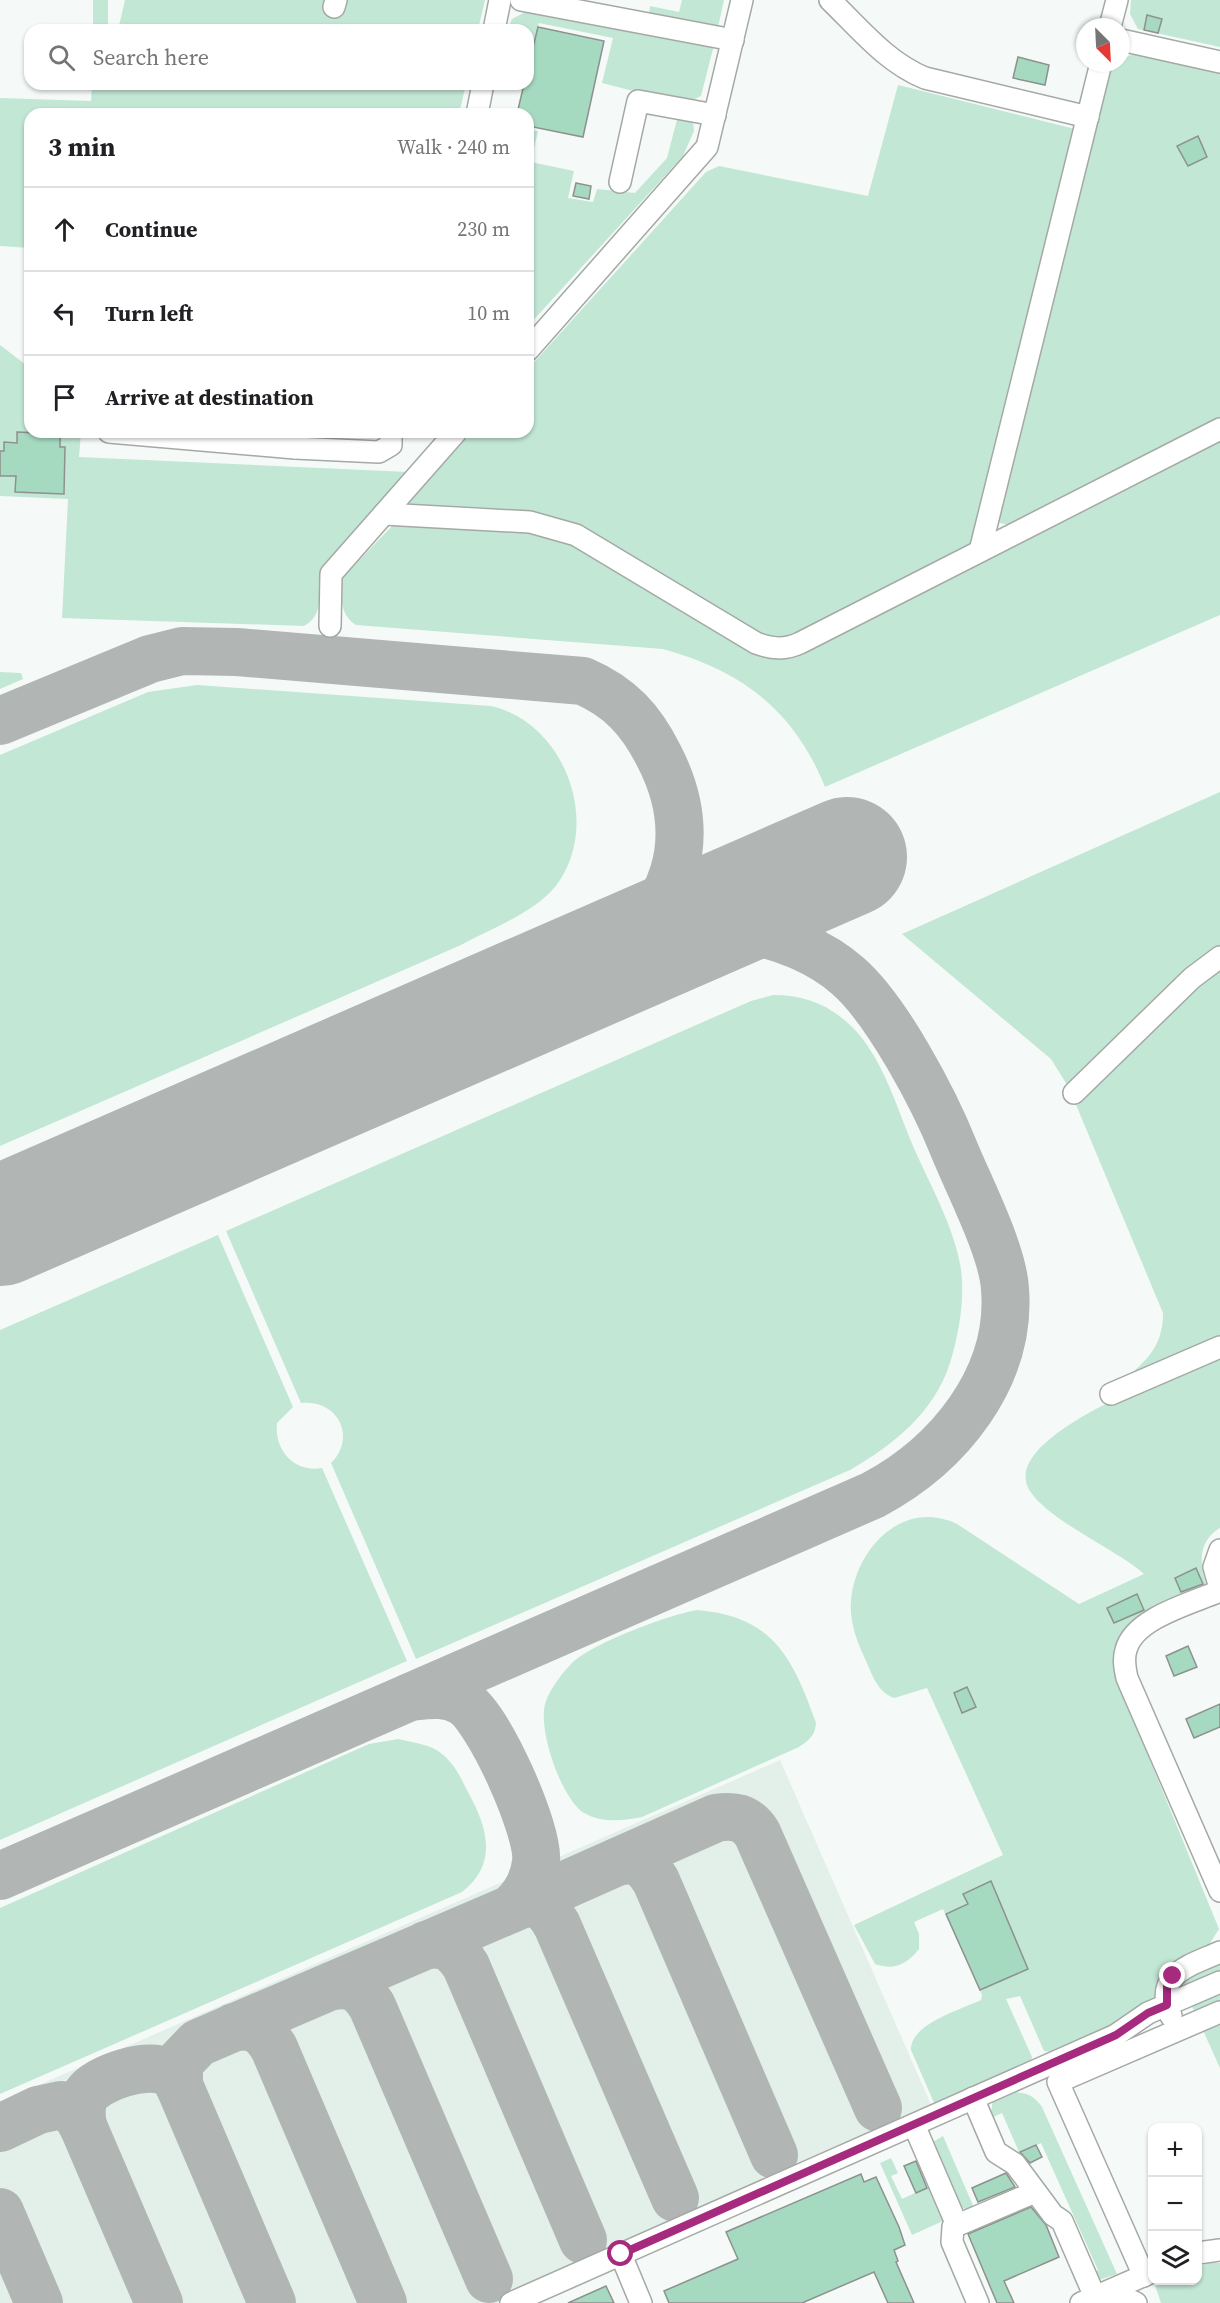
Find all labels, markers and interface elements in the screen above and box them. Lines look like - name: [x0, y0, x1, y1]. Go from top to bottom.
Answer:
- north arrow: [1076, 18, 1130, 72]
- search box: [24, 24, 534, 90]
- icon: search: [45, 41, 78, 74]
- text: Search here: [93, 42, 209, 72]
- text: 3 min: [48, 129, 115, 165]
- text: Walk · 240 m: [397, 133, 510, 161]
- icon: ahead: [48, 213, 81, 246]
- text: Continue: [105, 214, 198, 244]
- text: 230 m: [457, 215, 510, 243]
- icon: left: [48, 297, 81, 330]
- text: Turn left: [105, 298, 193, 328]
- text: 10 m: [467, 299, 510, 327]
- icon: arrive: [48, 381, 81, 414]
- text: Arrive at destination: [105, 382, 314, 412]
- route end: [1159, 1962, 1185, 1988]
- map controls: [1148, 2123, 1202, 2285]
- button: +: [1148, 2123, 1202, 2177]
- button: −: [1148, 2177, 1202, 2231]
- button: layers: [1148, 2231, 1202, 2285]
- route start: [607, 2240, 633, 2266]

